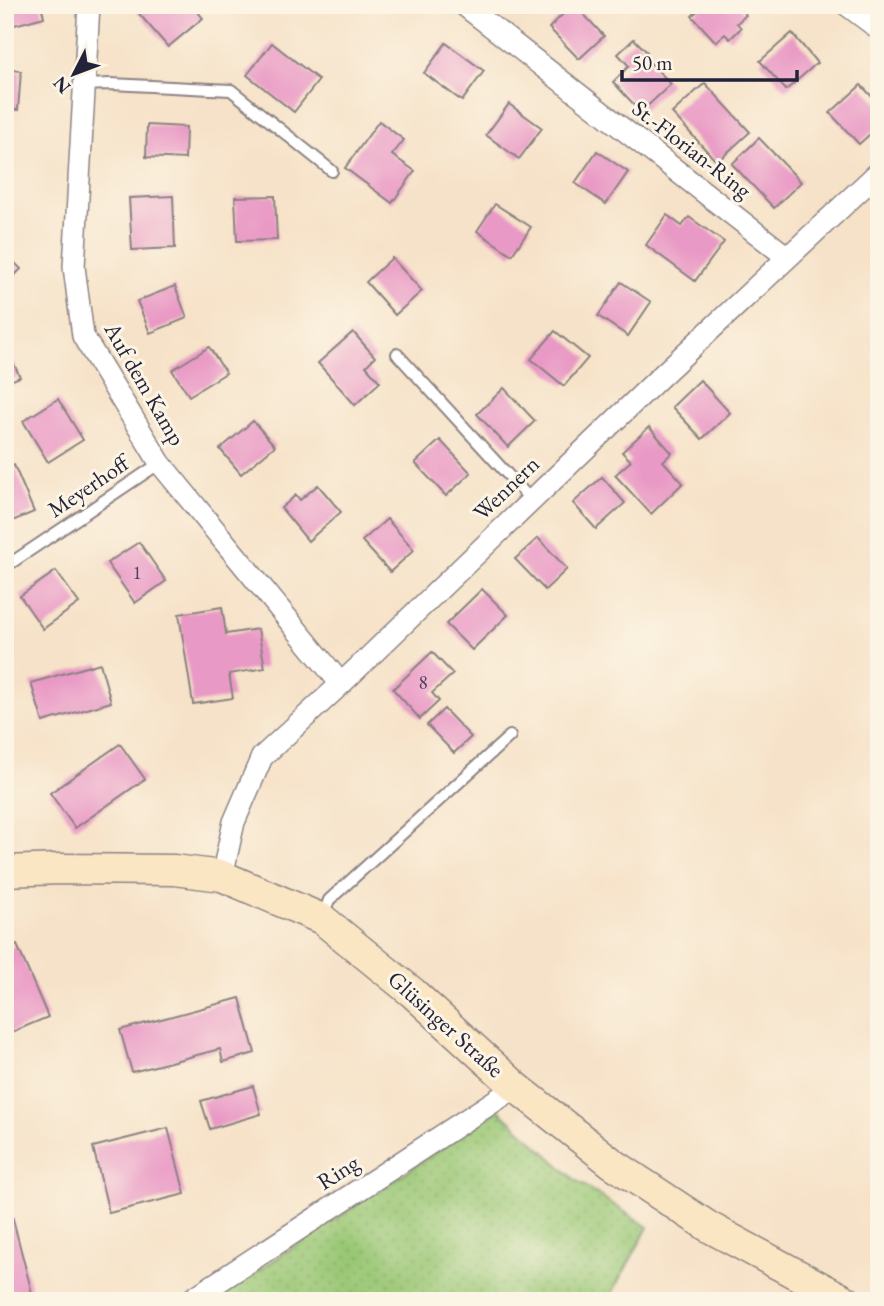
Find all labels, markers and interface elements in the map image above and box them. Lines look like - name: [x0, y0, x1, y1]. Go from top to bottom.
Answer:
- north arrow: [38, 38, 108, 108]
- scale bar: [622, 38, 796, 82]
- text: 50 m: [632, 49, 673, 76]
- text: N: [47, 70, 76, 99]
- street label: St.-Florian-Ring: [626, 93, 758, 206]
- street label: Auf dem Kamp: [97, 316, 192, 451]
- street label: Meyerhoff: [42, 446, 137, 524]
- street label: Wennern: [467, 449, 545, 527]
- house number: 1: [132, 560, 142, 585]
- house number: 8: [418, 670, 428, 695]
- street label: Glüsinger Straße: [382, 964, 510, 1084]
- street label: Ring: [311, 1147, 366, 1197]

